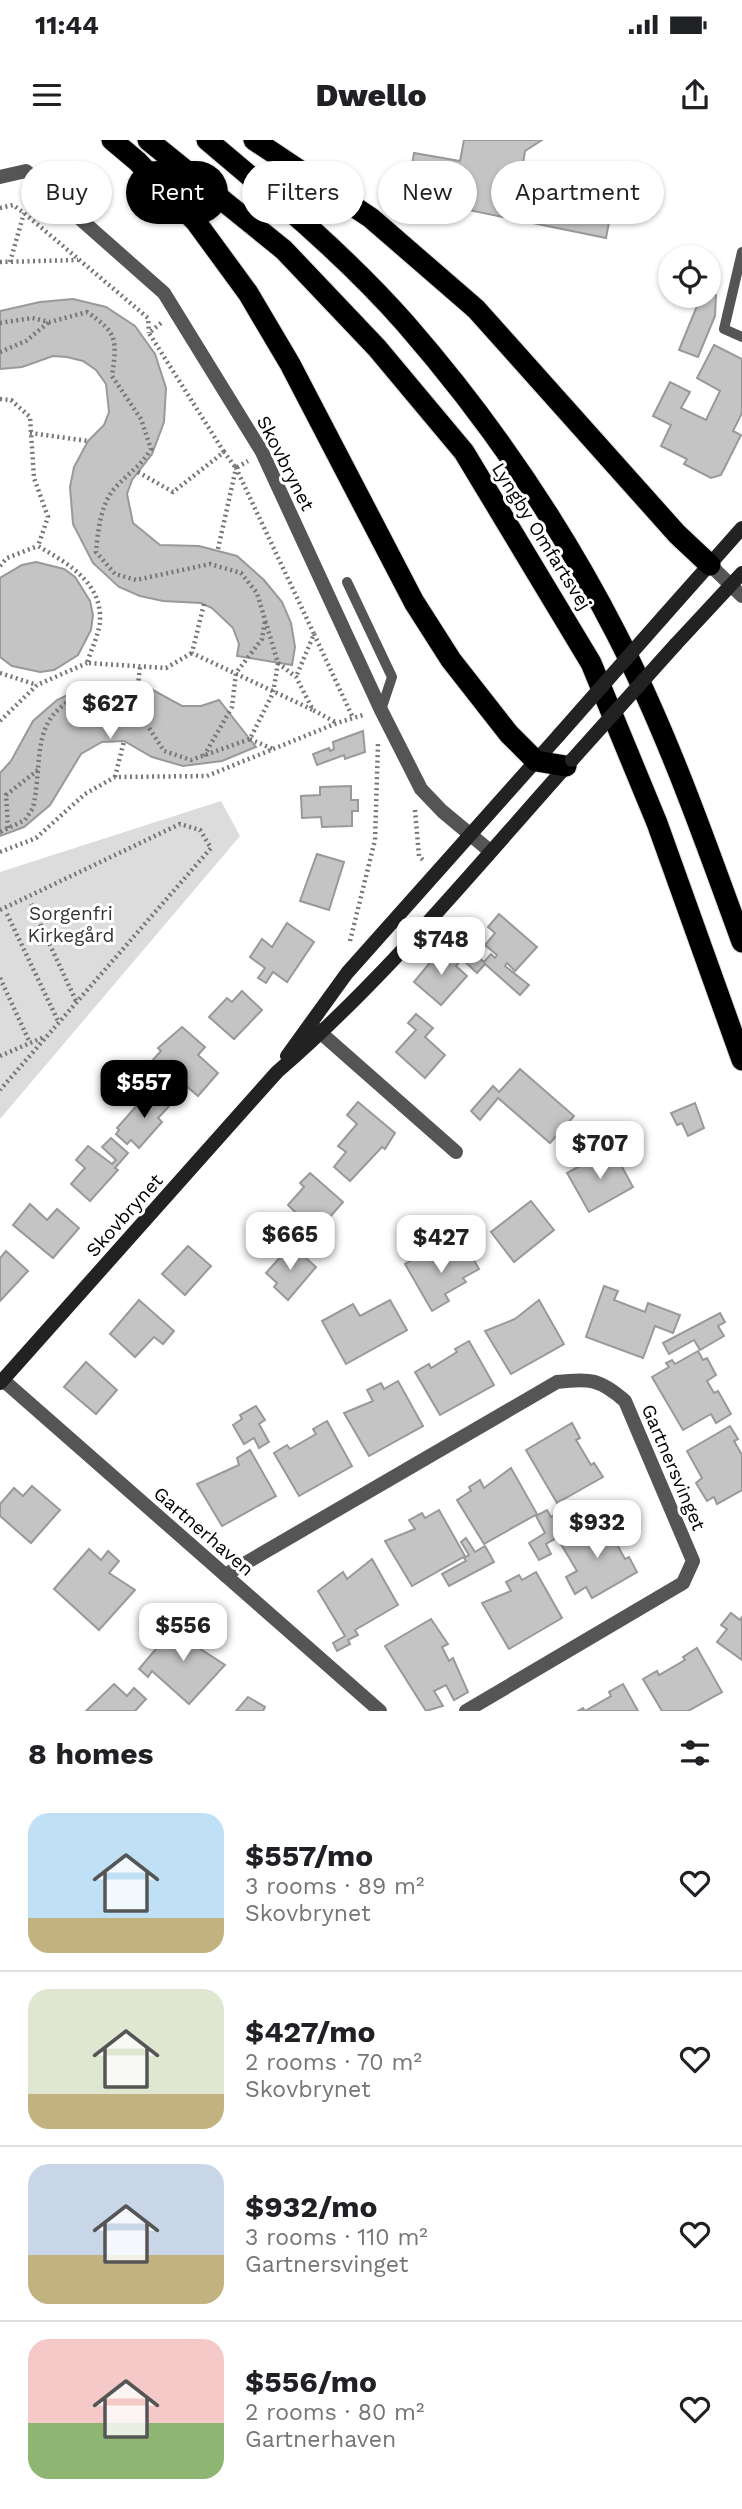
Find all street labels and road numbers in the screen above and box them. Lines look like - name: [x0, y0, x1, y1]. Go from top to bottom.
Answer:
- street label: Skovbrynet: [252, 412, 319, 515]
- street label: Lyngby Omfartsvej: [487, 458, 596, 614]
- street label: Skovbrynet: [81, 1169, 168, 1262]
- street label: Gartnersvinget: [637, 1401, 711, 1534]
- street label: Gartnerhaven: [149, 1482, 258, 1581]

